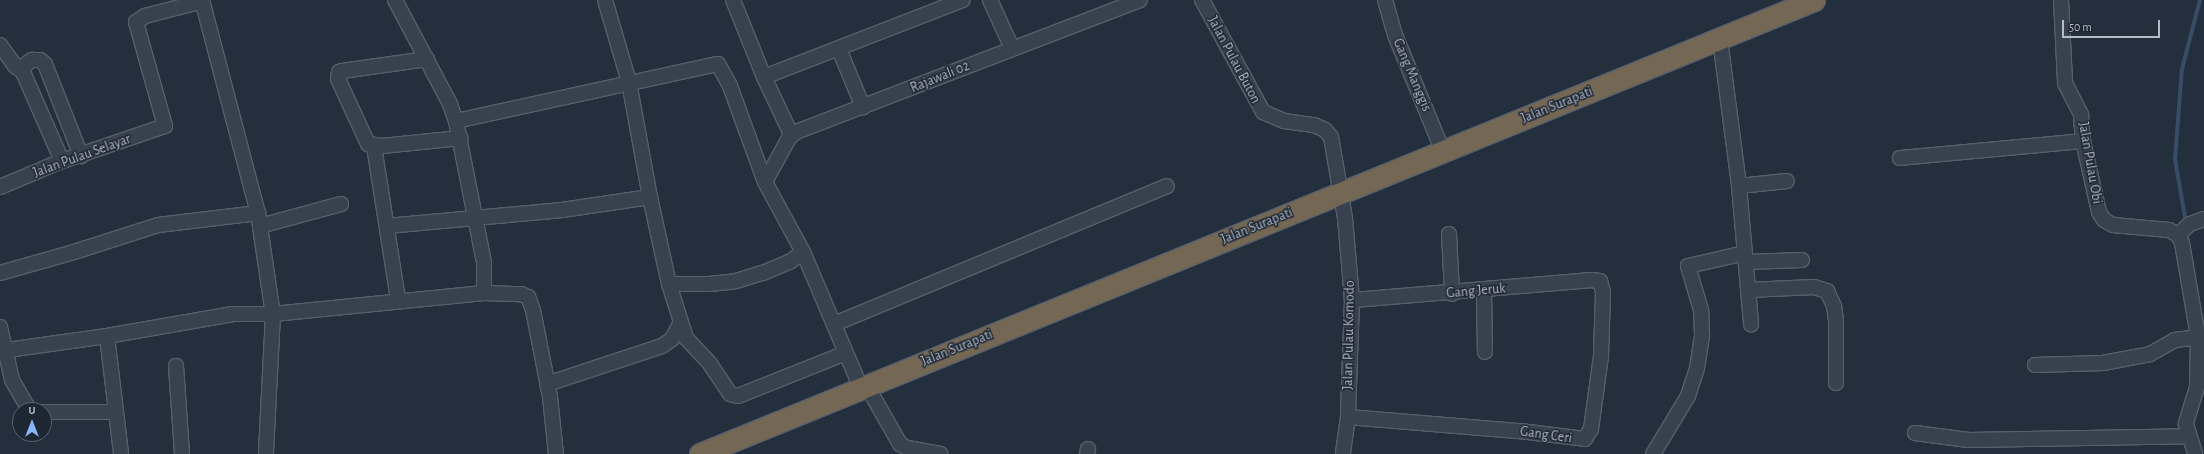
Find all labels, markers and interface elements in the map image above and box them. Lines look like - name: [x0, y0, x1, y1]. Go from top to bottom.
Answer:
- scale bar: [2064, 12, 2162, 38]
- street label: Jalan Pulau Buton: [1204, 14, 1264, 106]
- text: 50 m: [2069, 21, 2092, 33]
- street label: Gang Manggis: [1389, 36, 1435, 114]
- street label: Rajawali 02: [908, 57, 972, 97]
- street label: Jalan Surapati: [1519, 83, 1595, 127]
- street label: Jalan Pulau Obi: [2075, 121, 2105, 205]
- street label: Jalan Pulau Selayar: [31, 131, 133, 181]
- street label: Jalan Surapati: [1219, 204, 1295, 248]
- street label: Jalan Pulau Komodo: [1340, 280, 1358, 390]
- street label: Gang Jeruk: [1446, 280, 1506, 302]
- street label: Jalan Surapati: [919, 326, 995, 370]
- north arrow: [12, 402, 52, 442]
- text: U: [28, 405, 36, 416]
- street label: Gang Ceri: [1519, 423, 1573, 447]

